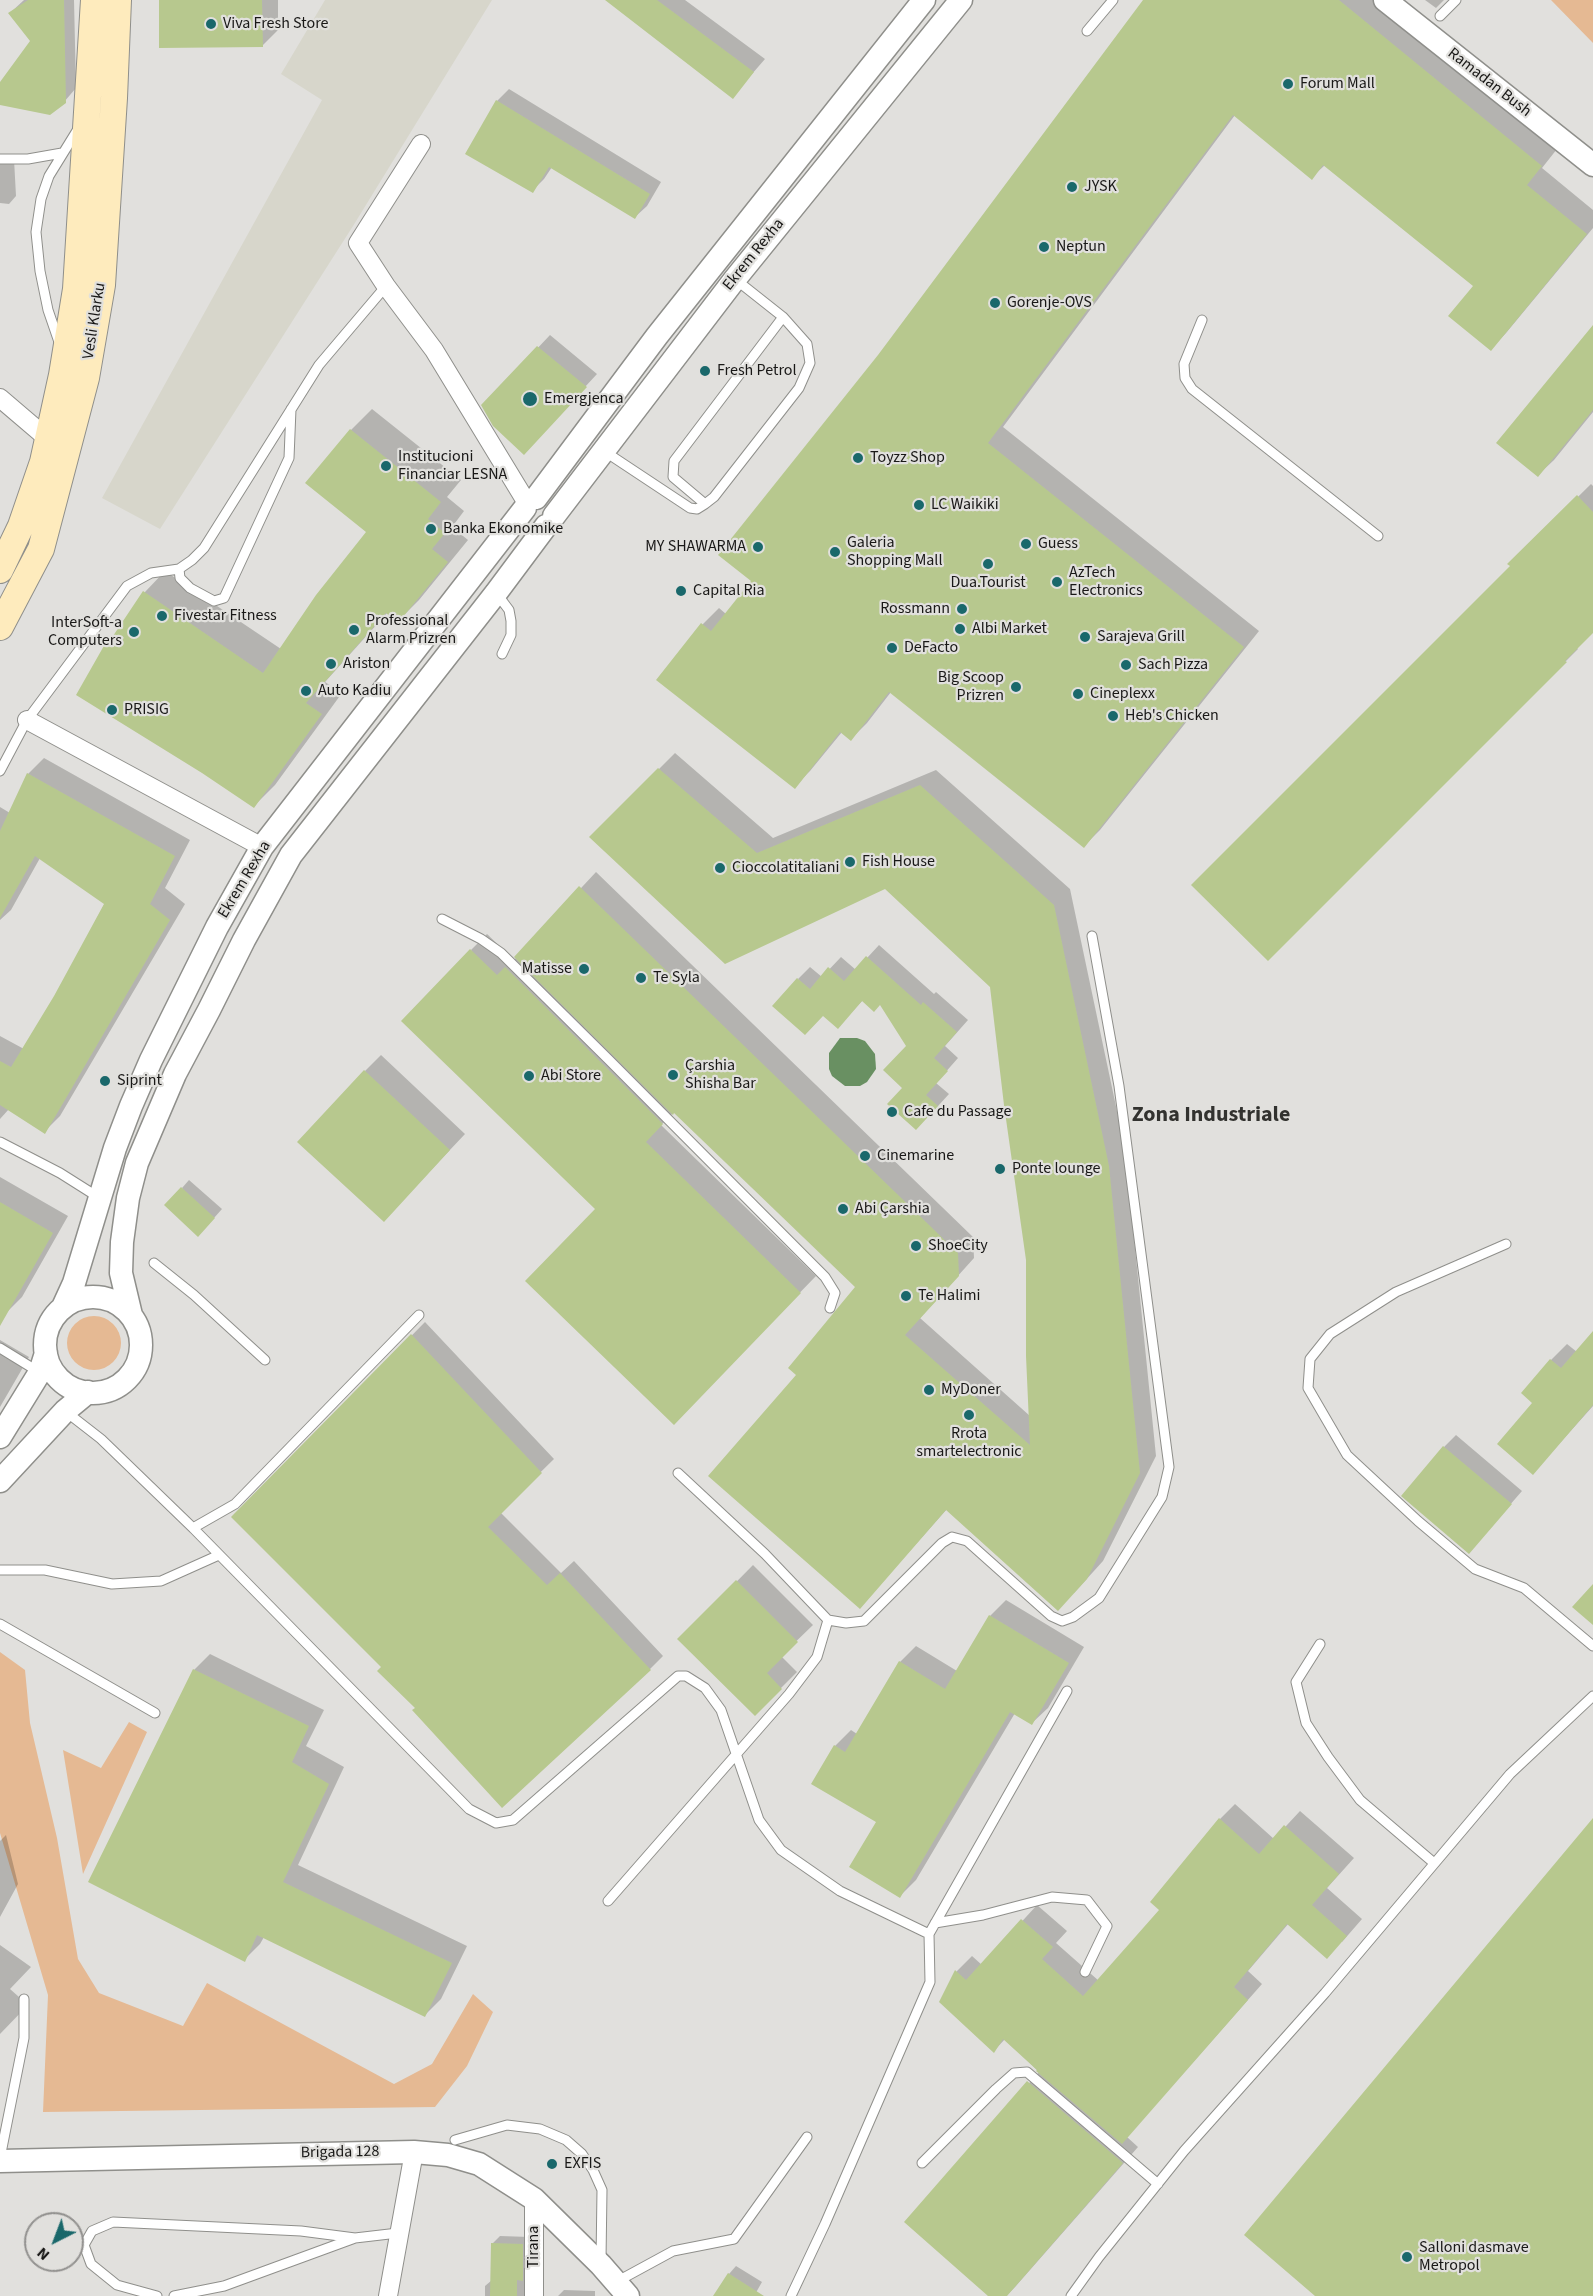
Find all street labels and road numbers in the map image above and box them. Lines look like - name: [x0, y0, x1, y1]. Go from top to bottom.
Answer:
- street label: Ramadan Bush: [1443, 44, 1535, 122]
- street label: Ekrem Rexha: [719, 215, 789, 295]
- street label: Vesli Klarku: [79, 281, 111, 361]
- street label: Ekrem Rexha: [214, 838, 276, 922]
- street label: Brigada 128: [300, 2143, 380, 2163]
- street label: Tirana: [524, 2226, 544, 2268]

